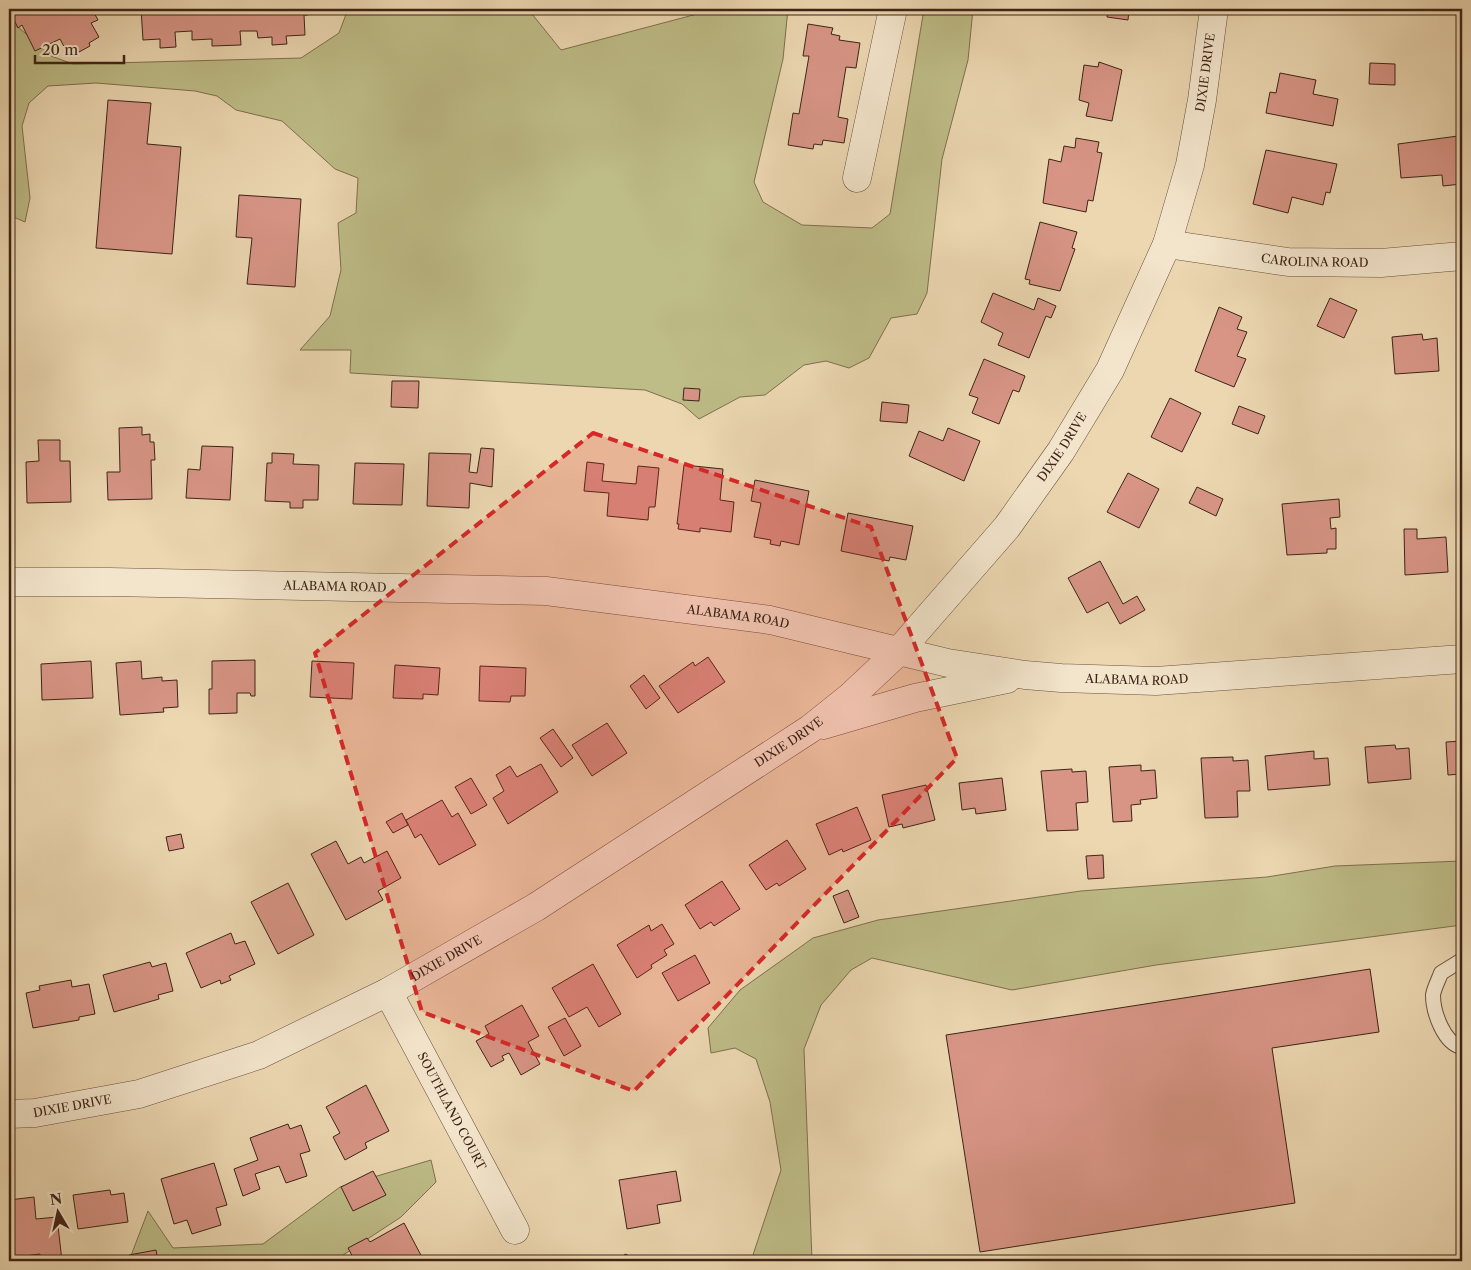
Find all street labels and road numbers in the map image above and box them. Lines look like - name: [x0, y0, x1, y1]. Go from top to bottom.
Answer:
- street label: DIXIE DRIVE: [1192, 32, 1218, 113]
- street label: CAROLINA ROAD: [1260, 250, 1369, 270]
- street label: DIXIE DRIVE: [1034, 409, 1090, 484]
- street label: ALABAMA ROAD: [282, 578, 387, 595]
- street label: ALABAMA ROAD: [685, 601, 791, 632]
- street label: ALABAMA ROAD: [1084, 671, 1189, 688]
- street label: DIXIE DRIVE: [751, 713, 826, 770]
- street label: DIXIE DRIVE: [408, 932, 484, 984]
- street label: SOUTHLAND COURT: [414, 1049, 490, 1172]
- street label: DIXIE DRIVE: [32, 1091, 113, 1120]

